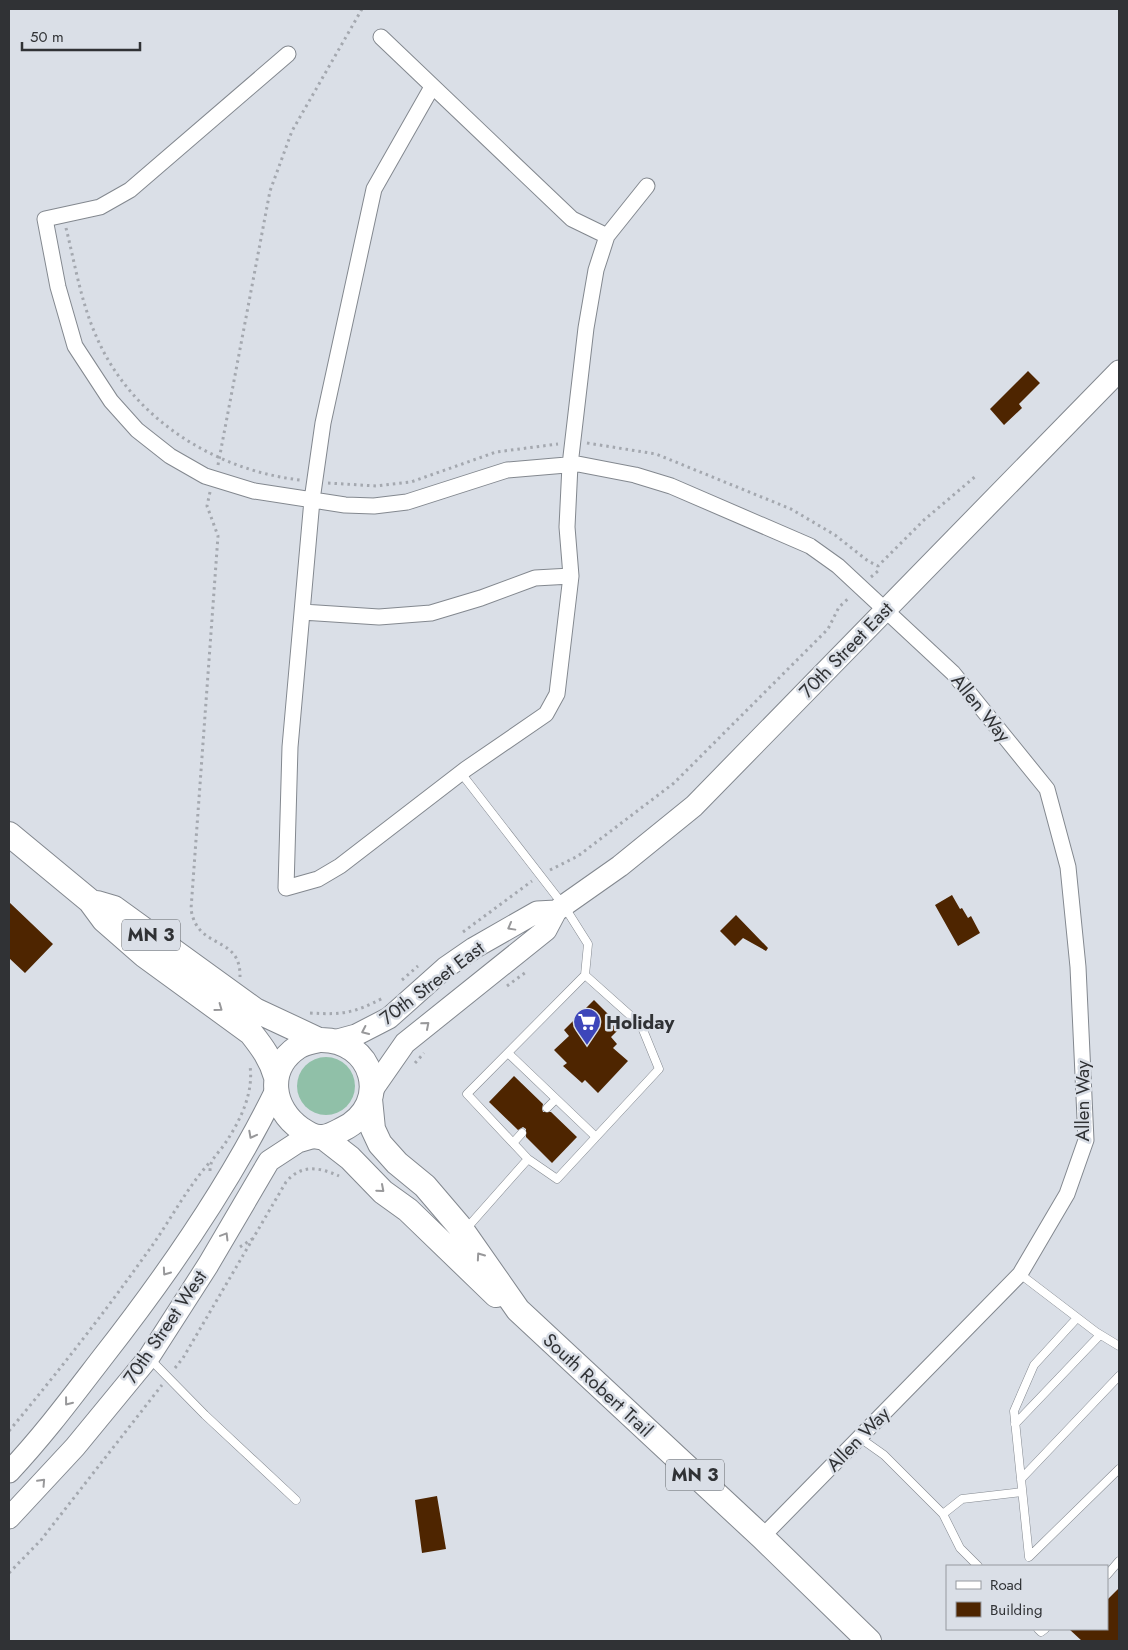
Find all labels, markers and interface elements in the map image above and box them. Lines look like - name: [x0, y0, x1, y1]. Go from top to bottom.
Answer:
- scale bar: [22, 20, 140, 52]
- text: 50 m: [30, 26, 64, 48]
- street label: 70th Street East: [793, 596, 899, 704]
- street label: Allen Way: [945, 668, 1017, 748]
- road number: MN 3: [122, 920, 180, 950]
- one-way arrow: [507, 921, 516, 931]
- street label: 70th Street East: [374, 935, 490, 1031]
- one-way arrow: [213, 1002, 223, 1011]
- supermarket icon: Holiday: [572, 1007, 602, 1046]
- place label: Holiday: [606, 1009, 675, 1036]
- one-way arrow: [420, 1022, 429, 1031]
- one-way arrow: [361, 1024, 370, 1035]
- street label: Allen Way: [1069, 1060, 1096, 1142]
- one-way arrow: [248, 1129, 258, 1138]
- one-way arrow: [375, 1184, 384, 1192]
- one-way arrow: [218, 1233, 228, 1242]
- one-way arrow: [477, 1252, 486, 1262]
- street label: 70th Street West: [117, 1264, 213, 1389]
- one-way arrow: [162, 1267, 172, 1276]
- street label: South Robert Trail: [537, 1327, 659, 1443]
- one-way arrow: [66, 1396, 74, 1405]
- street label: Allen Way: [820, 1400, 896, 1478]
- road number: MN 3: [666, 1460, 724, 1490]
- one-way arrow: [36, 1479, 45, 1488]
- legend: [946, 1565, 1108, 1630]
- text: Road: [990, 1574, 1022, 1596]
- text: Building: [990, 1599, 1042, 1621]

